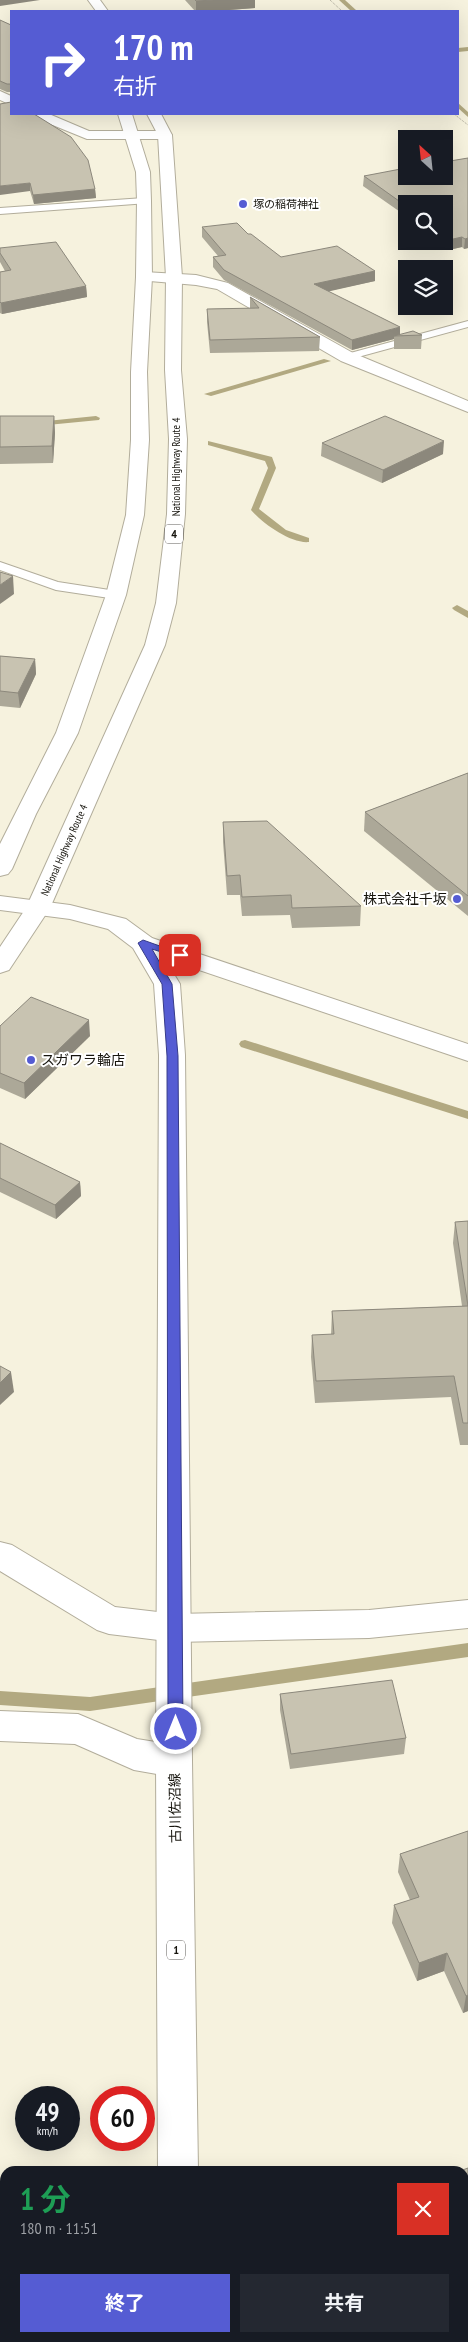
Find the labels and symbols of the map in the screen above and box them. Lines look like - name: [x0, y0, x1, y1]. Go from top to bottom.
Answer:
- north arrow: [398, 130, 452, 185]
- place label: 塚の稲荷神社: [253, 197, 319, 211]
- marker: 塚の稲荷神社: [237, 198, 249, 210]
- street label: National Highway Route 4: [169, 418, 183, 516]
- road number: 4: [165, 524, 183, 544]
- street label: National Highway Route 4: [38, 802, 90, 898]
- place label: 株式会社千坂: [363, 890, 447, 908]
- marker: 株式会社千坂: [451, 893, 463, 905]
- pin: [159, 934, 201, 976]
- place label: スガワラ輪店: [41, 1051, 125, 1069]
- marker: スガワラ輪店: [25, 1054, 37, 1066]
- position arrow: [149, 1702, 201, 1754]
- street label: 古川佐沼線: [165, 1773, 185, 1843]
- road number: 1: [167, 1940, 185, 1960]
- speed limit sign: 60: [90, 2086, 155, 2151]

